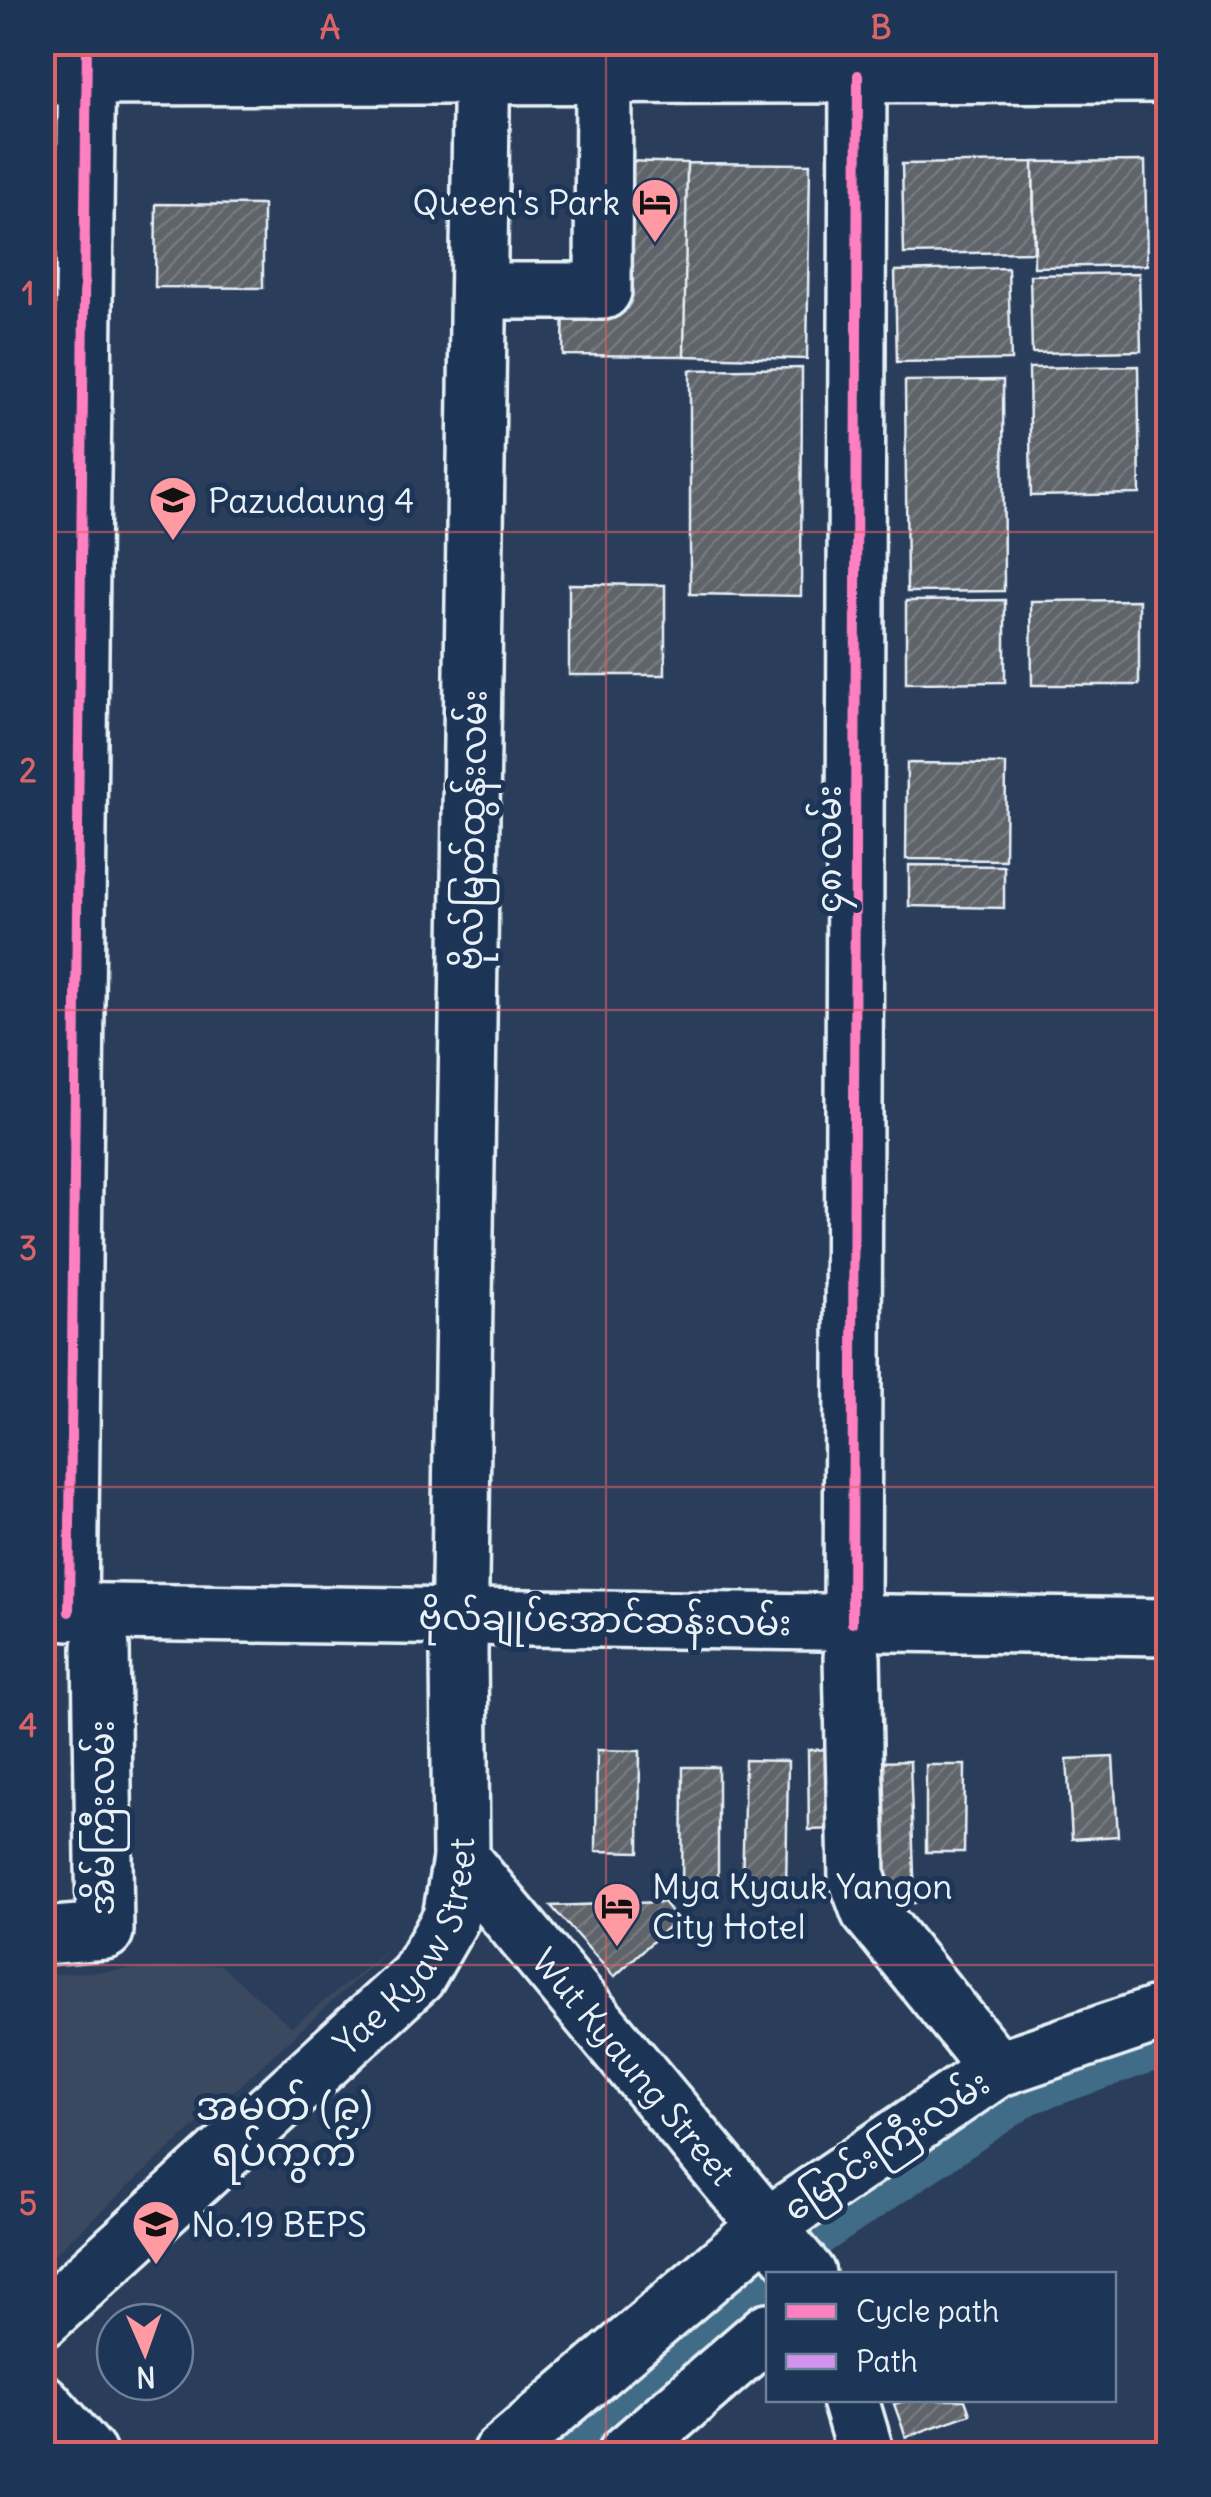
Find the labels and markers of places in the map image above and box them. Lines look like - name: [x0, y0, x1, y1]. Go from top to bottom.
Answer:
- hotel icon: Queen's Park: [629, 176, 681, 244]
- place label: Queen's Park: [413, 180, 620, 224]
- school or university icon: Pazudaung 4: [147, 474, 199, 542]
- place label: Pazudaung 4: [208, 478, 414, 522]
- place label: Mya Kyauk Yangon City Hotel: [652, 1864, 953, 1948]
- hotel icon: Mya Kyauk Yangon City Hotel: [591, 1880, 643, 1948]
- school or university icon: No.19 BEPS: [130, 2198, 182, 2266]
- place label: No.19 BEPS: [191, 2202, 367, 2246]

